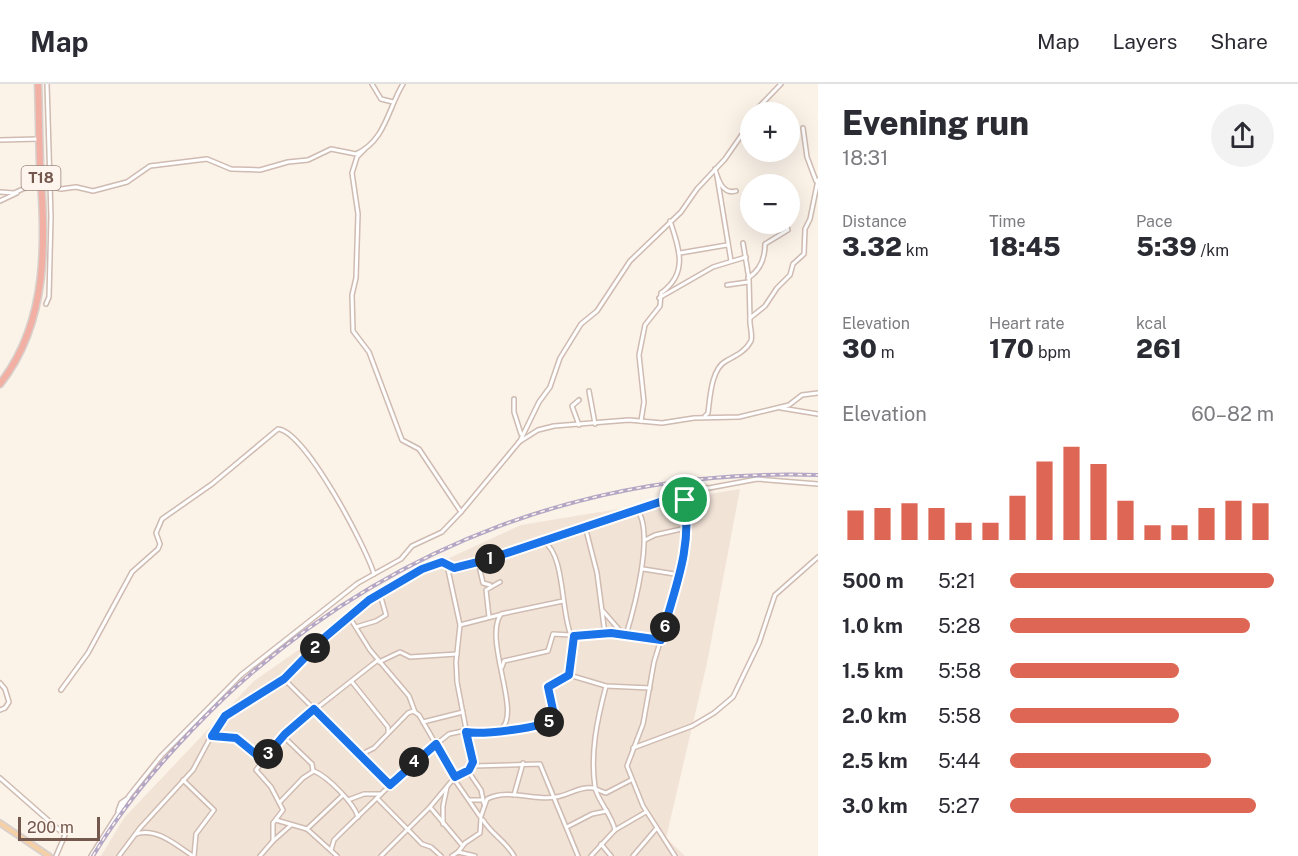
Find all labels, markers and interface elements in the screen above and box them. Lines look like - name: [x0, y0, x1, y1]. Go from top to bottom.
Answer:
- text: Map: [30, 25, 89, 58]
- text: Map: [1037, 29, 1080, 54]
- text: Layers: [1113, 29, 1177, 54]
- text: Share: [1210, 29, 1268, 54]
- map controls: [740, 102, 800, 234]
- button: +: [740, 102, 800, 162]
- text: Evening run: [842, 104, 1029, 142]
- button: share: [1211, 104, 1274, 167]
- text: 18:31: [842, 146, 888, 170]
- road number: T18: [22, 166, 60, 190]
- button: −: [740, 174, 800, 234]
- text: Distance: [842, 212, 907, 231]
- text: Time: [989, 212, 1025, 231]
- text: Pace: [1136, 212, 1173, 231]
- text: 3.32: [842, 231, 902, 262]
- text: 18:45: [989, 231, 1061, 262]
- text: 5:39: [1136, 231, 1197, 262]
- text: km: [902, 241, 929, 260]
- text: /km: [1197, 241, 1229, 260]
- text: Elevation: [842, 314, 910, 333]
- text: Heart rate: [989, 314, 1065, 333]
- text: kcal: [1136, 314, 1167, 333]
- text: 30: [842, 333, 877, 364]
- text: 170: [989, 333, 1034, 364]
- text: 261: [1136, 333, 1182, 364]
- text: m: [877, 343, 895, 362]
- text: bpm: [1034, 343, 1071, 362]
- text: Elevation: [842, 402, 927, 426]
- text: 60–82 m: [1191, 402, 1274, 426]
- pin: [659, 474, 710, 525]
- icon: arrive: [668, 483, 701, 516]
- pin: 1: [475, 544, 505, 574]
- text: 1: [487, 549, 493, 568]
- text: 500 m: [842, 569, 904, 593]
- text: 5:21: [938, 569, 976, 593]
- pin: 6: [650, 612, 680, 642]
- text: 1.0 km: [842, 614, 903, 638]
- text: 5:28: [938, 614, 981, 638]
- text: 6: [660, 617, 670, 636]
- pin: 2: [300, 633, 330, 663]
- text: 2: [310, 638, 320, 657]
- text: 1.5 km: [842, 659, 903, 683]
- text: 5:58: [938, 659, 981, 683]
- text: 2.0 km: [842, 704, 907, 728]
- text: 5:58: [938, 704, 981, 728]
- pin: 5: [534, 707, 564, 737]
- text: 5: [544, 712, 554, 731]
- pin: 3: [253, 739, 283, 769]
- text: 3: [263, 744, 273, 763]
- pin: 4: [399, 747, 429, 777]
- text: 2.5 km: [842, 749, 908, 773]
- text: 5:44: [938, 749, 980, 773]
- text: 4: [409, 752, 419, 771]
- text: 3.0 km: [842, 794, 908, 818]
- text: 5:27: [938, 794, 980, 818]
- scale bar: [18, 814, 100, 842]
- text: 200 m: [27, 818, 74, 837]

